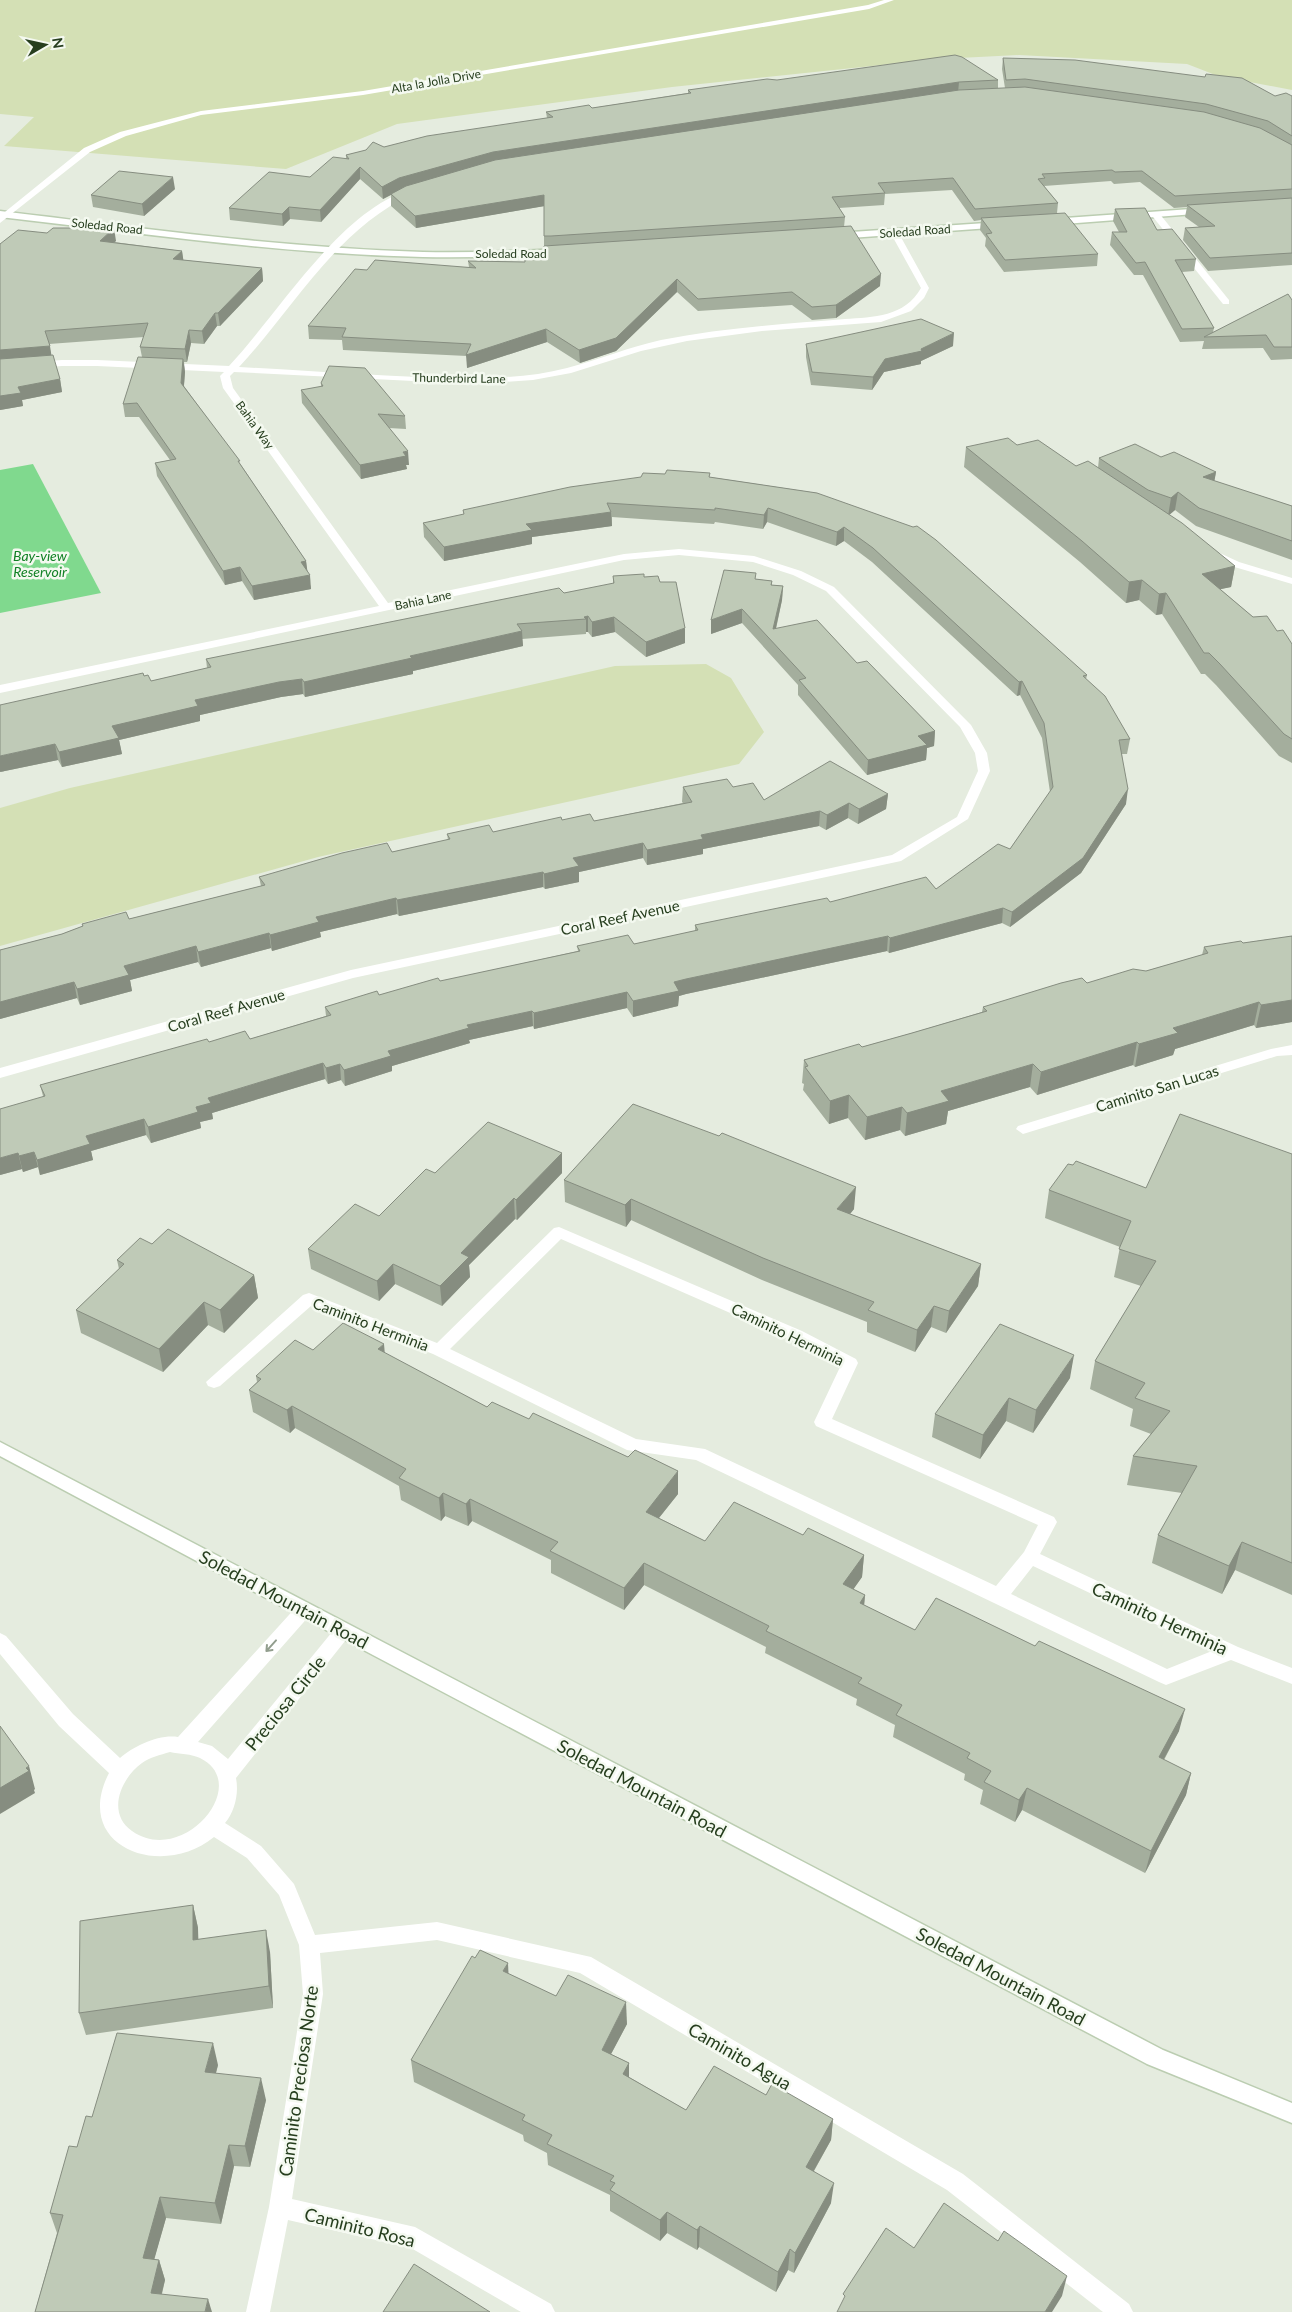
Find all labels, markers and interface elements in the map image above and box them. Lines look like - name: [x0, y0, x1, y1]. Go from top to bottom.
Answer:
- north arrow: [20, 20, 70, 70]
- text: N: [49, 36, 68, 50]
- street label: Alta la Jolla Drive: [390, 66, 482, 96]
- street label: Soledad Road: [71, 215, 143, 237]
- street label: Soledad Road: [879, 221, 951, 241]
- street label: Soledad Road: [475, 246, 547, 261]
- street label: Thunderbird Lane: [412, 370, 506, 386]
- street label: Bahia Way: [233, 398, 278, 453]
- water label: Bay-view Reservoir: [13, 547, 68, 580]
- street label: Bahia Lane: [393, 587, 453, 613]
- street label: Coral Reef Avenue: [559, 896, 681, 938]
- street label: Coral Reef Avenue: [165, 985, 287, 1035]
- street label: Caminito San Lucas: [1093, 1061, 1221, 1115]
- street label: Caminito Herminia: [310, 1294, 432, 1354]
- street label: Caminito Herminia: [729, 1299, 847, 1369]
- street label: Soledad Mountain Road: [196, 1545, 372, 1653]
- street label: Caminito Herminia: [1088, 1577, 1232, 1659]
- one-way arrow: [265, 1640, 277, 1653]
- street label: Preciosa Circle: [240, 1651, 330, 1755]
- street label: Soledad Mountain Road: [554, 1734, 730, 1842]
- street label: Soledad Mountain Road: [913, 1922, 1089, 2030]
- street label: Caminito Preciosa Norte: [274, 1984, 322, 2178]
- street label: Caminito Agua: [684, 2018, 796, 2094]
- street label: Caminito Rosa: [302, 2203, 418, 2251]

